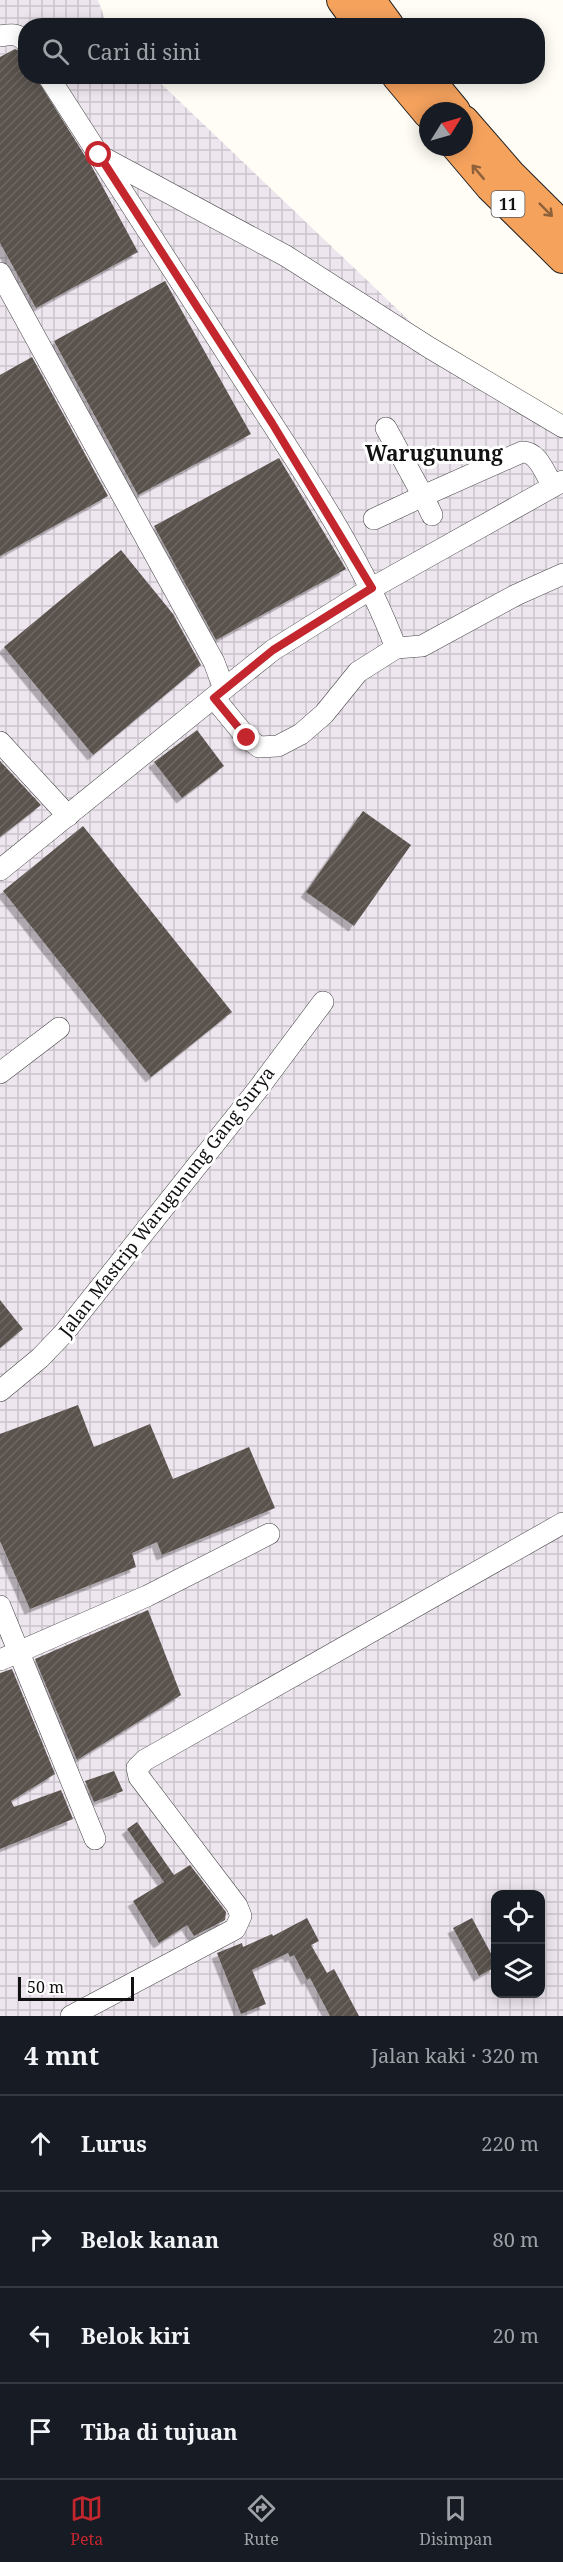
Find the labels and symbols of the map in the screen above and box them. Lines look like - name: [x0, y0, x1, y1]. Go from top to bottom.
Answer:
- north arrow: [419, 102, 473, 156]
- route start: [85, 141, 111, 167]
- one-way arrow: [471, 165, 485, 180]
- road number: 11: [492, 191, 524, 217]
- one-way arrow: [539, 203, 554, 218]
- district label: Warugunung: [365, 439, 503, 467]
- route end: [233, 724, 259, 750]
- street label: Jalan Mastrip Warugunung Gang Surya: [52, 1061, 279, 1342]
- scale bar: [18, 1974, 134, 2002]

